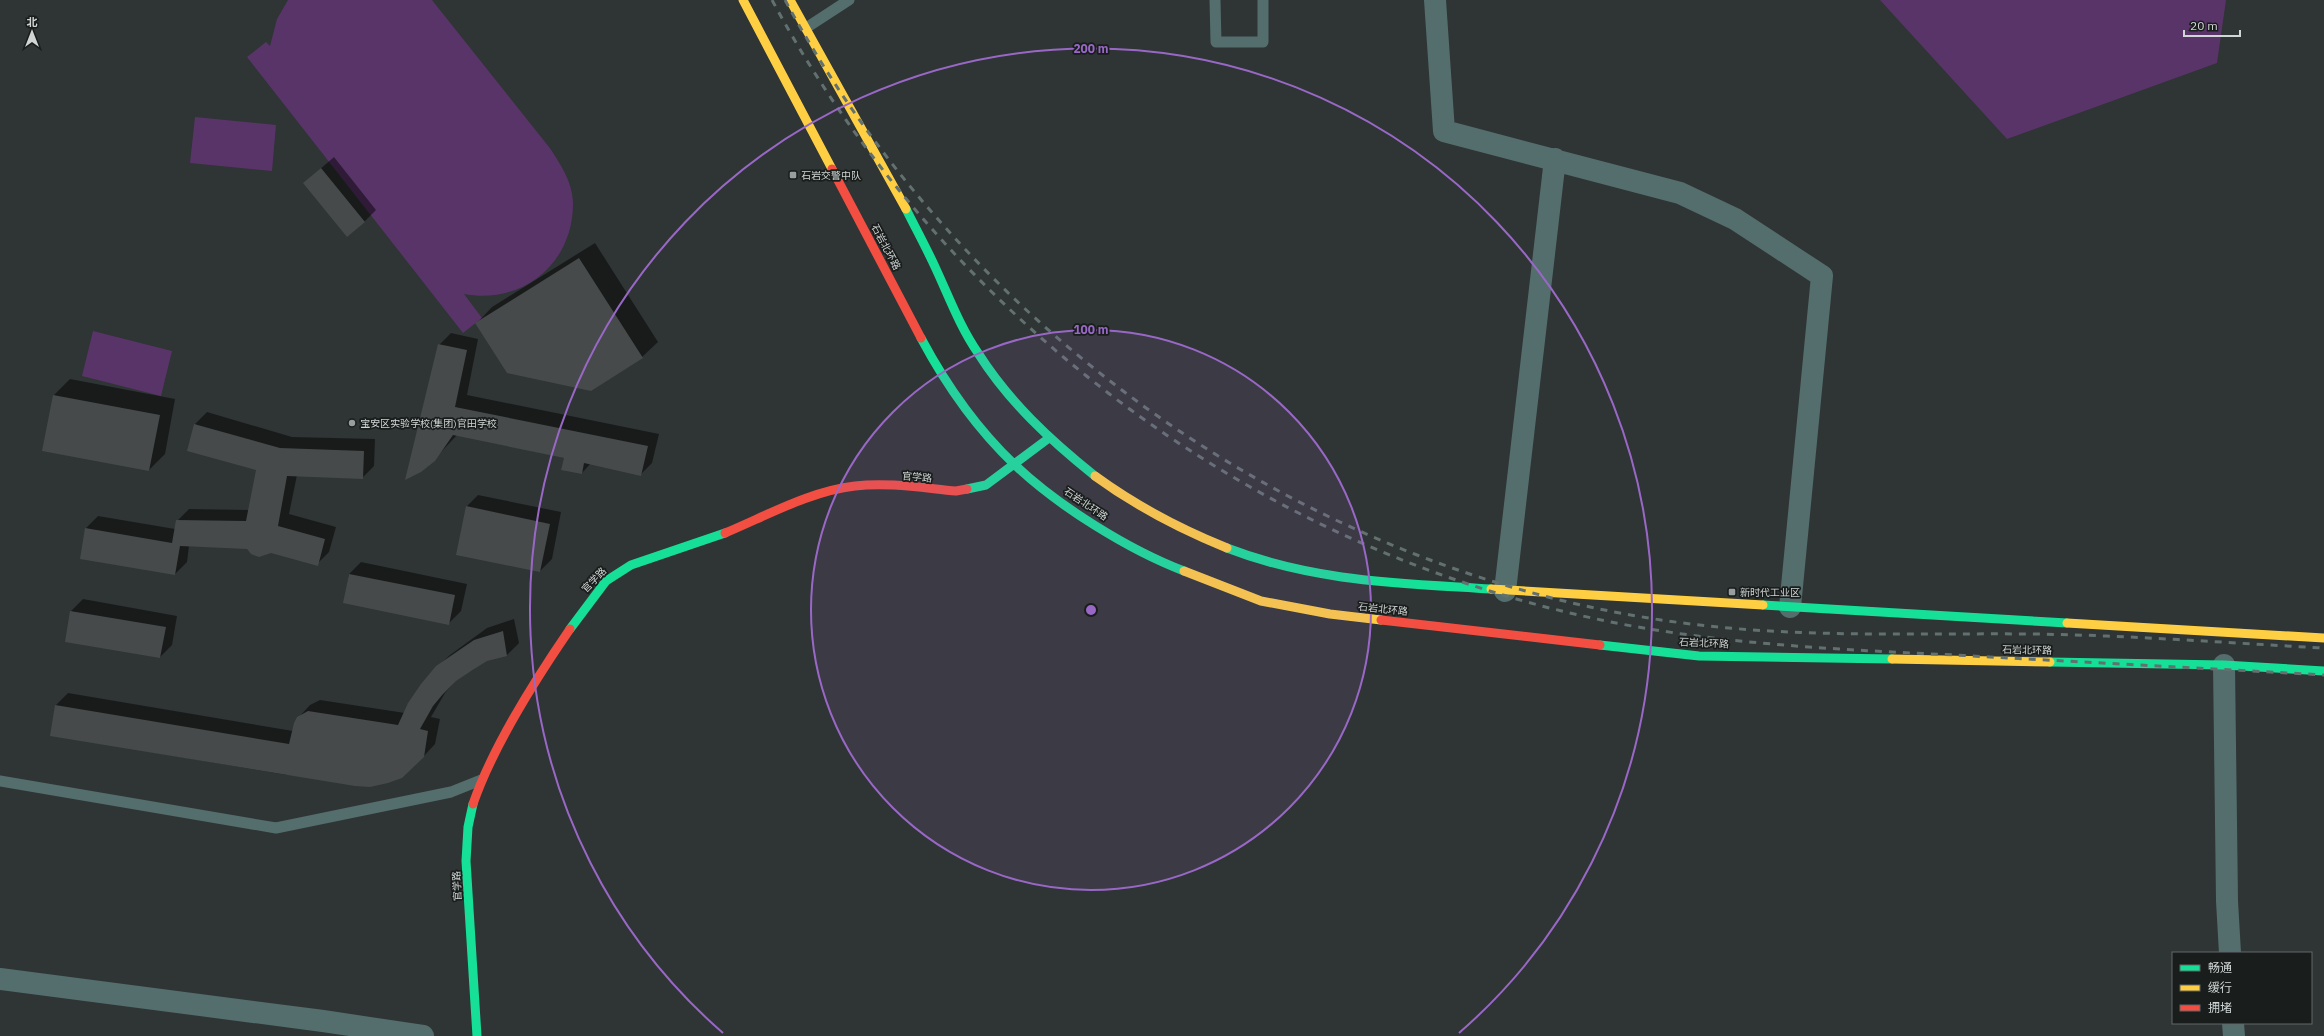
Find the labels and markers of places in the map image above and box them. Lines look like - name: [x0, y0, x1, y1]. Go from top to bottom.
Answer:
- place label: 石岩交警中队: [801, 169, 861, 182]
- marker: 石岩交警中队: [788, 170, 798, 180]
- place label: 宝安区实验学校(集团)官田学校: [360, 417, 497, 430]
- marker: 宝安区实验学校(集团)官田学校: [347, 418, 357, 428]
- place label: 新时代工业区: [1740, 586, 1800, 599]
- marker: 新时代工业区: [1727, 587, 1737, 597]
- centre of rings: [1084, 603, 1098, 617]

